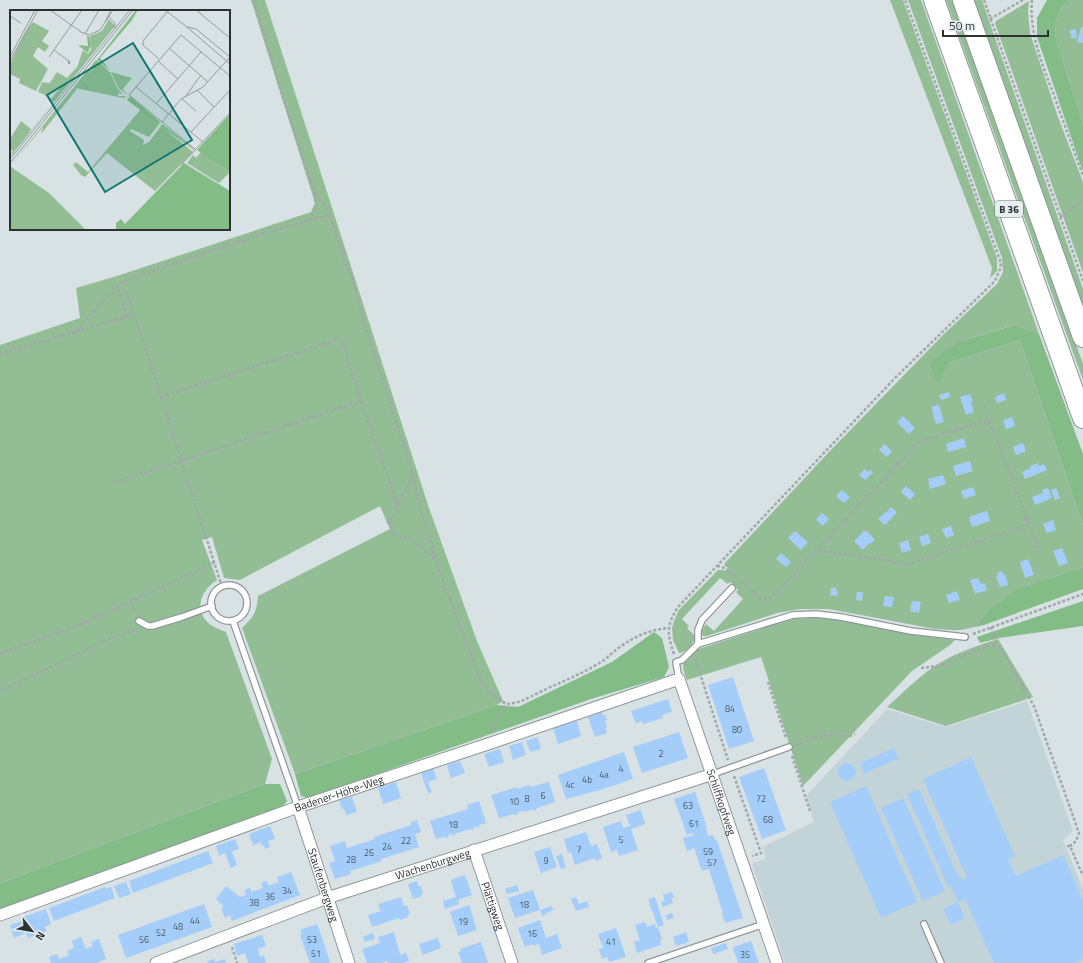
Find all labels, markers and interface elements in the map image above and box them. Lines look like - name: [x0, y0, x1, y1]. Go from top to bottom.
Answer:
- inset map: [10, 10, 230, 230]
- scale bar: [943, 12, 1048, 38]
- text: 50 m: [949, 16, 975, 35]
- road number: B 36: [995, 201, 1023, 217]
- house number: 84: [725, 702, 735, 715]
- house number: 80: [732, 723, 742, 736]
- house number: 2: [658, 747, 664, 760]
- house number: 4: [618, 762, 624, 775]
- street label: Schliffkopfweg: [703, 767, 740, 838]
- house number: 4a: [599, 768, 609, 781]
- street label: Badener-Höhe-Weg: [292, 771, 386, 816]
- house number: 4b: [582, 773, 592, 786]
- house number: 4c: [566, 778, 575, 791]
- house number: 6: [540, 789, 546, 802]
- house number: 8: [524, 792, 530, 805]
- house number: 72: [756, 792, 766, 805]
- house number: 10: [509, 795, 519, 808]
- house number: 63: [683, 799, 693, 812]
- house number: 68: [763, 813, 773, 826]
- house number: 61: [689, 817, 699, 830]
- house number: 18: [448, 818, 458, 831]
- house number: 5: [618, 833, 624, 846]
- house number: 22: [401, 834, 411, 847]
- house number: 24: [382, 840, 392, 853]
- house number: 7: [576, 843, 582, 856]
- street label: Wachenburgweg: [393, 844, 473, 884]
- house number: 59: [703, 845, 713, 858]
- street label: Staufenbergweg: [304, 846, 343, 924]
- house number: 26: [364, 846, 374, 859]
- house number: 28: [346, 853, 356, 866]
- house number: 9: [543, 854, 549, 867]
- house number: 57: [707, 856, 717, 869]
- street label: Plättigweg: [477, 880, 508, 932]
- house number: 34: [282, 884, 292, 897]
- house number: 36: [265, 890, 275, 903]
- house number: 38: [249, 896, 259, 909]
- house number: 18: [519, 898, 529, 911]
- north arrow: [12, 911, 52, 951]
- house number: 44: [190, 914, 200, 927]
- house number: 19: [458, 915, 468, 928]
- house number: 48: [173, 920, 183, 933]
- house number: 52: [156, 926, 166, 939]
- house number: 16: [527, 927, 537, 940]
- text: N: [32, 929, 49, 944]
- house number: 56: [139, 933, 149, 946]
- house number: 53: [307, 933, 317, 946]
- house number: 41: [606, 935, 616, 948]
- house number: 51: [311, 947, 321, 960]
- house number: 35: [740, 948, 750, 961]

